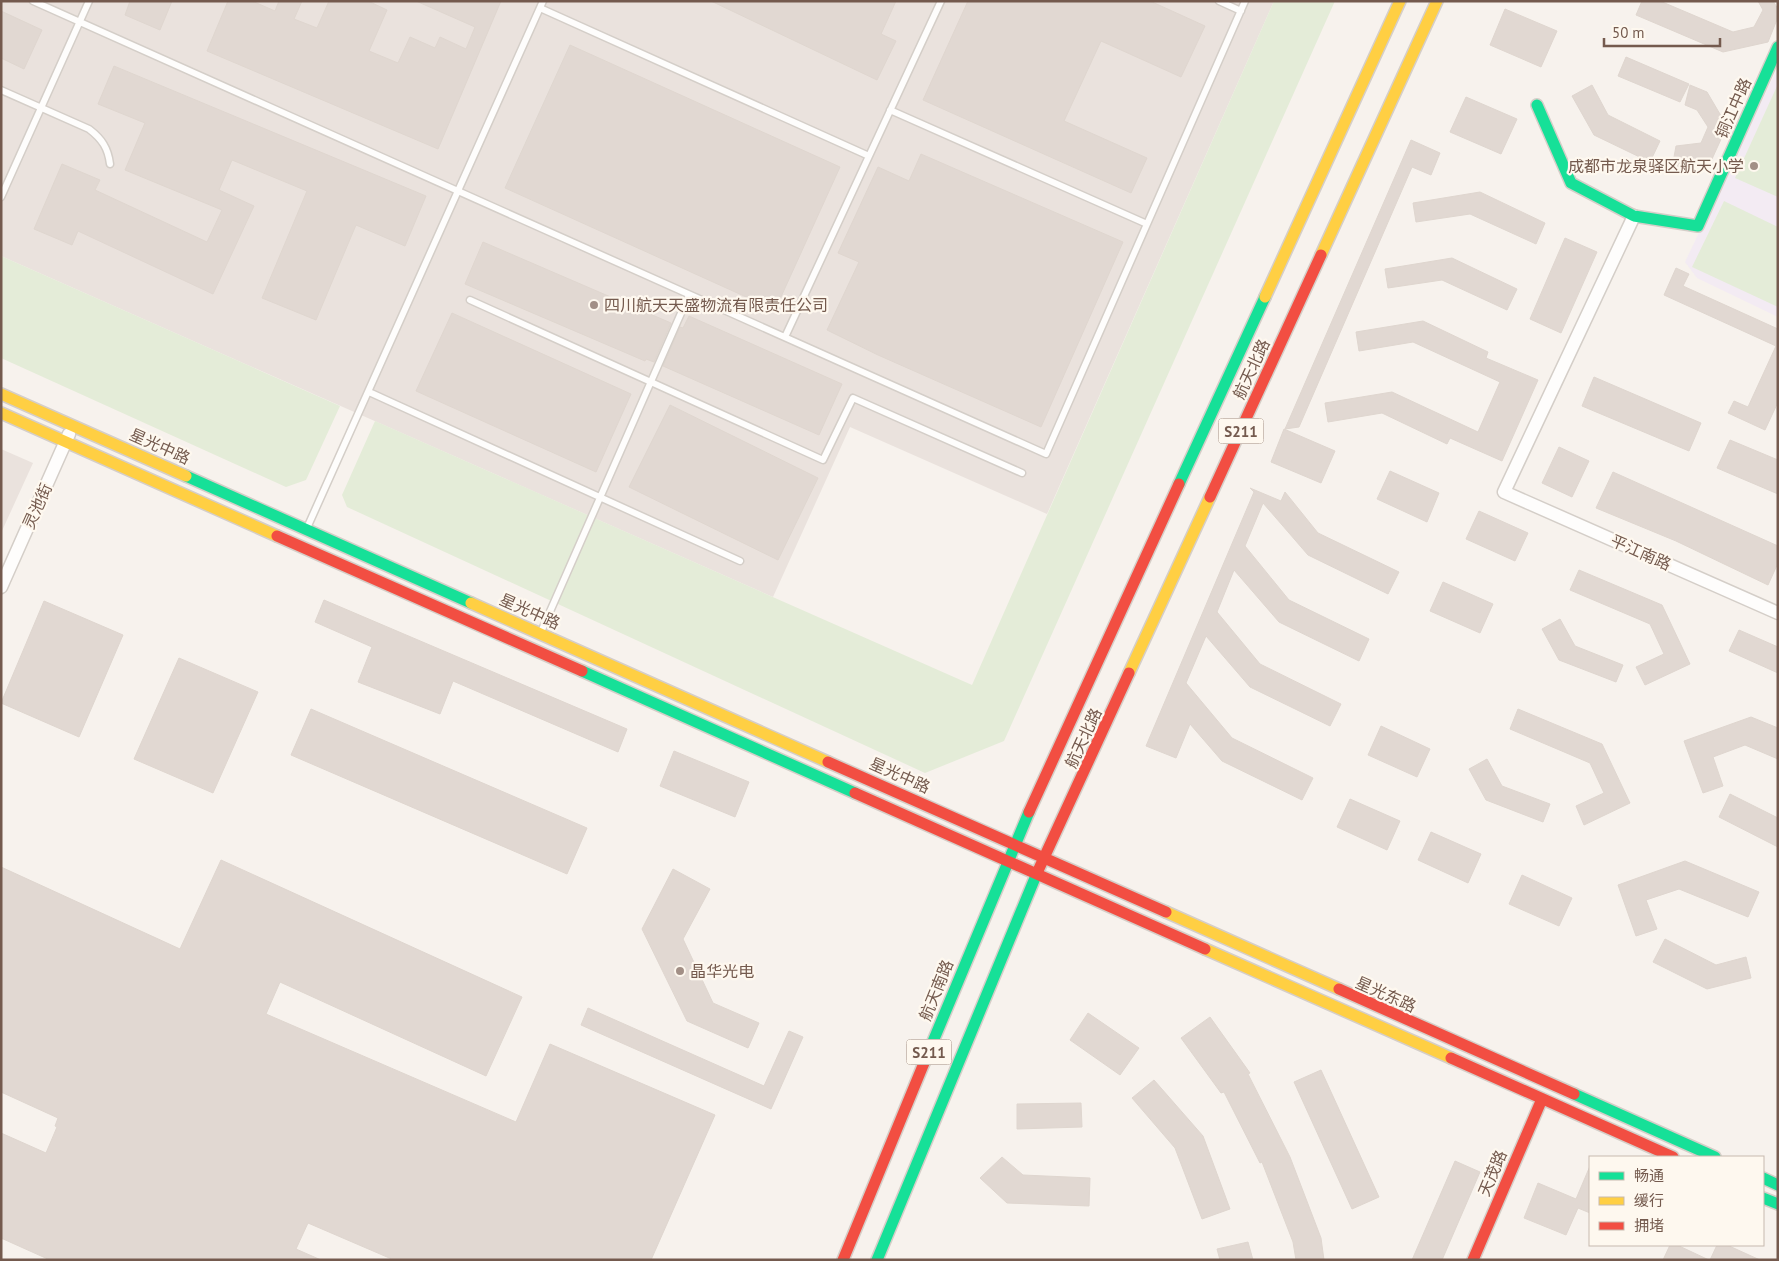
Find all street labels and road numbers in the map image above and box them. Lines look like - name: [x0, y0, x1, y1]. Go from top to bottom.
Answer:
- street label: 铜江中路: [1711, 75, 1755, 141]
- street label: 航天北路: [1228, 336, 1274, 402]
- road number: S211: [1218, 418, 1264, 444]
- street label: 星光中路: [127, 424, 193, 468]
- street label: 灵池街: [18, 480, 56, 532]
- street label: 平江南路: [1608, 530, 1674, 574]
- street label: 星光中路: [497, 589, 563, 633]
- street label: 航天北路: [1060, 705, 1106, 771]
- street label: 星光中路: [867, 753, 933, 797]
- street label: 航天南路: [915, 957, 957, 1023]
- street label: 星光东路: [1353, 972, 1419, 1016]
- road number: S211: [906, 1040, 952, 1064]
- street label: 天茂路: [1473, 1147, 1511, 1199]

